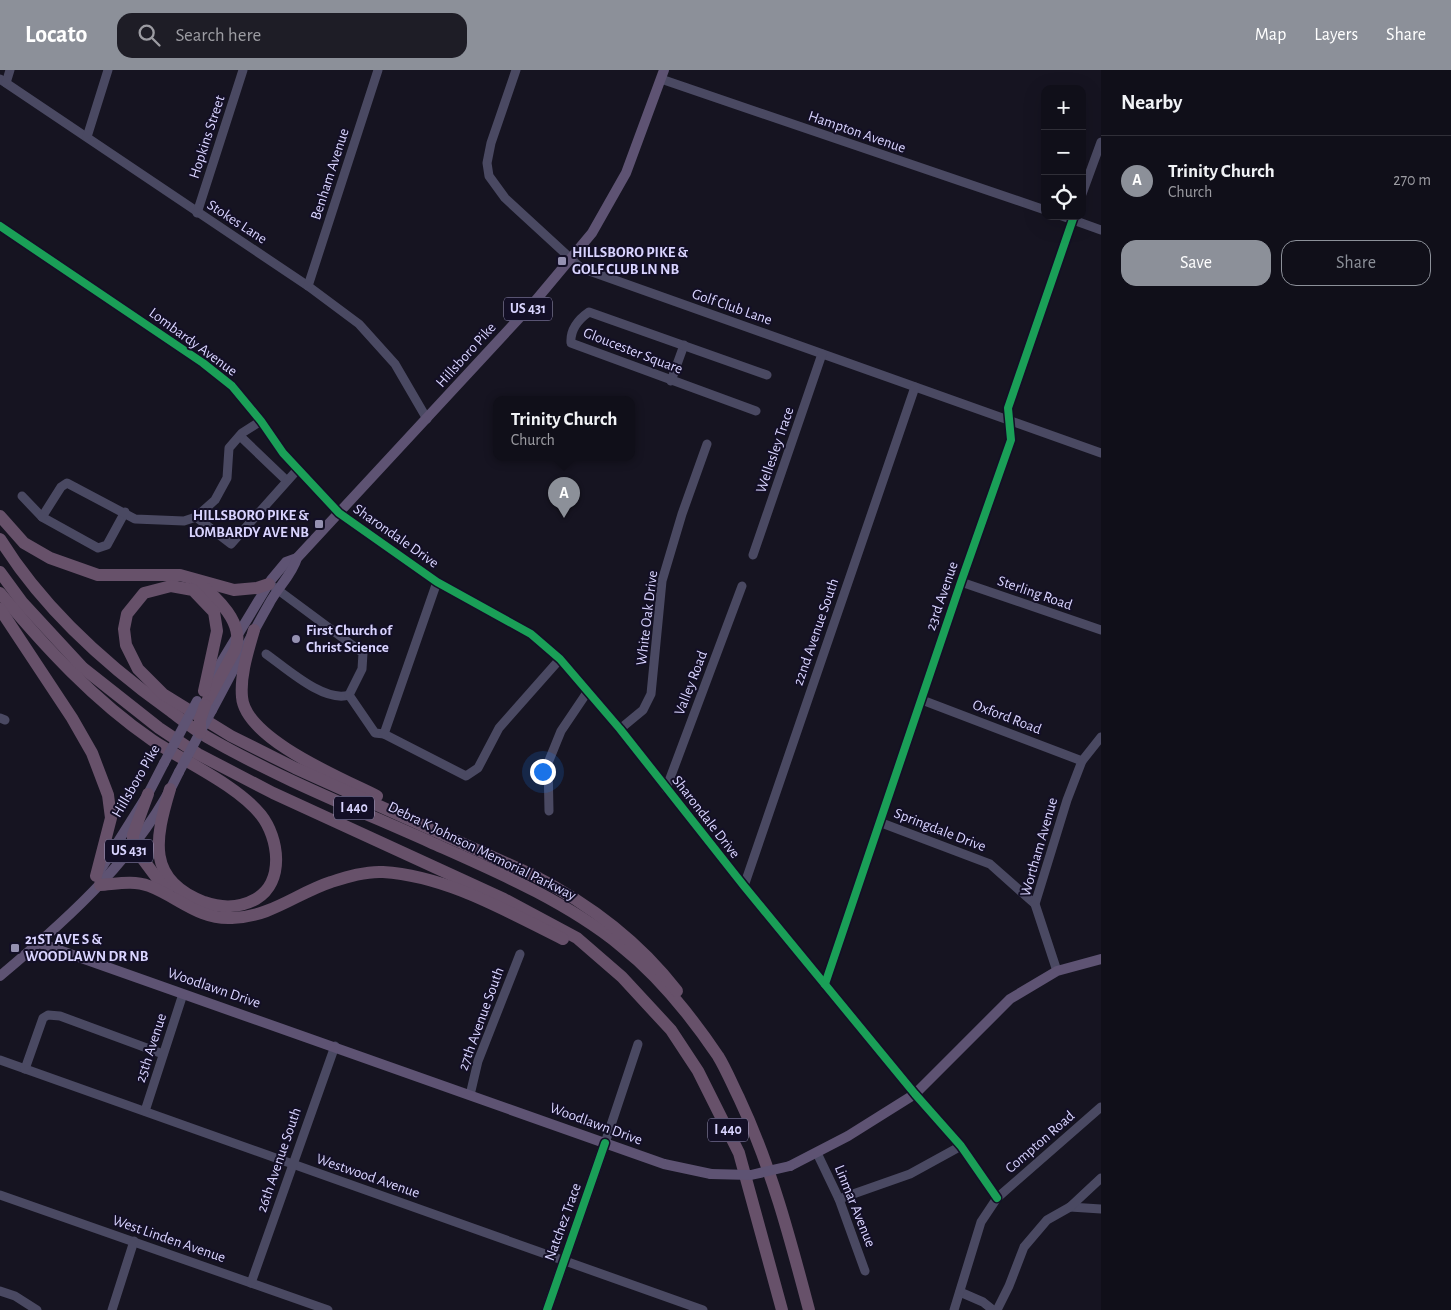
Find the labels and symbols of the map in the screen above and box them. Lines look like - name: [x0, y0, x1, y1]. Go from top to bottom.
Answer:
- street label: Hopkins Street: [186, 93, 228, 180]
- street label: Hampton Avenue: [806, 108, 908, 156]
- street label: Benham Avenue: [308, 126, 352, 222]
- street label: Stokes Lane: [204, 197, 270, 247]
- place label: HILLSBORO PIKE & GOLF CLUB LN NB: [572, 245, 689, 277]
- marker: HILLSBORO PIKE & GOLF CLUB LN NB: [556, 255, 568, 267]
- street label: Golf Club Lane: [690, 286, 774, 328]
- road number: US 431: [504, 298, 552, 320]
- street label: Lombardy Avenue: [146, 305, 240, 379]
- street label: Hillsboro Pike: [433, 320, 499, 390]
- street label: Gloucester Square: [581, 325, 685, 377]
- street label: Wellesley Trace: [753, 405, 797, 495]
- pin: A: [548, 477, 580, 518]
- street label: Sharondale Drive: [351, 501, 441, 571]
- place label: HILLSBORO PIKE & LOMBARDY AVE NB: [189, 508, 309, 540]
- marker: HILLSBORO PIKE & LOMBARDY AVE NB: [313, 518, 325, 530]
- street label: 23rd Avenue: [923, 560, 961, 632]
- street label: White Oak Drive: [634, 570, 660, 666]
- street label: Sterling Road: [996, 573, 1075, 613]
- street label: 22nd Avenue South: [791, 577, 841, 687]
- place label: First Church of Christ Science: [306, 623, 393, 655]
- marker: First Church of Christ Science: [290, 633, 302, 645]
- street label: Valley Road: [672, 649, 710, 717]
- street label: Oxford Road: [970, 697, 1044, 737]
- street label: Hillsboro Pike: [109, 742, 163, 820]
- your location: [530, 759, 556, 785]
- street label: Sharondale Drive: [669, 773, 743, 861]
- road number: I 440: [334, 796, 374, 820]
- street label: Wortham Avenue: [1018, 796, 1060, 898]
- street label: Debra K Johnson Memorial Parkway: [386, 799, 579, 903]
- street label: Springdale Drive: [892, 806, 988, 854]
- road number: US 431: [105, 839, 153, 862]
- place label: 21ST AVE S & WOODLAWN DR NB: [25, 932, 149, 964]
- marker: 21ST AVE S & WOODLAWN DR NB: [9, 942, 21, 954]
- street label: Woodlawn Drive: [166, 965, 262, 1011]
- street label: 27th Avenue South: [455, 965, 507, 1073]
- street label: 25th Avenue: [133, 1011, 169, 1085]
- street label: Woodlawn Drive: [548, 1100, 644, 1148]
- street label: 26th Avenue South: [254, 1106, 304, 1214]
- street label: Compton Road: [1003, 1108, 1078, 1176]
- road number: I 440: [708, 1118, 748, 1142]
- street label: Westwood Avenue: [314, 1151, 422, 1201]
- street label: Linmar Avenue: [832, 1163, 878, 1249]
- street label: Natchez Trace: [542, 1181, 584, 1263]
- street label: West Linden Avenue: [110, 1213, 228, 1265]

